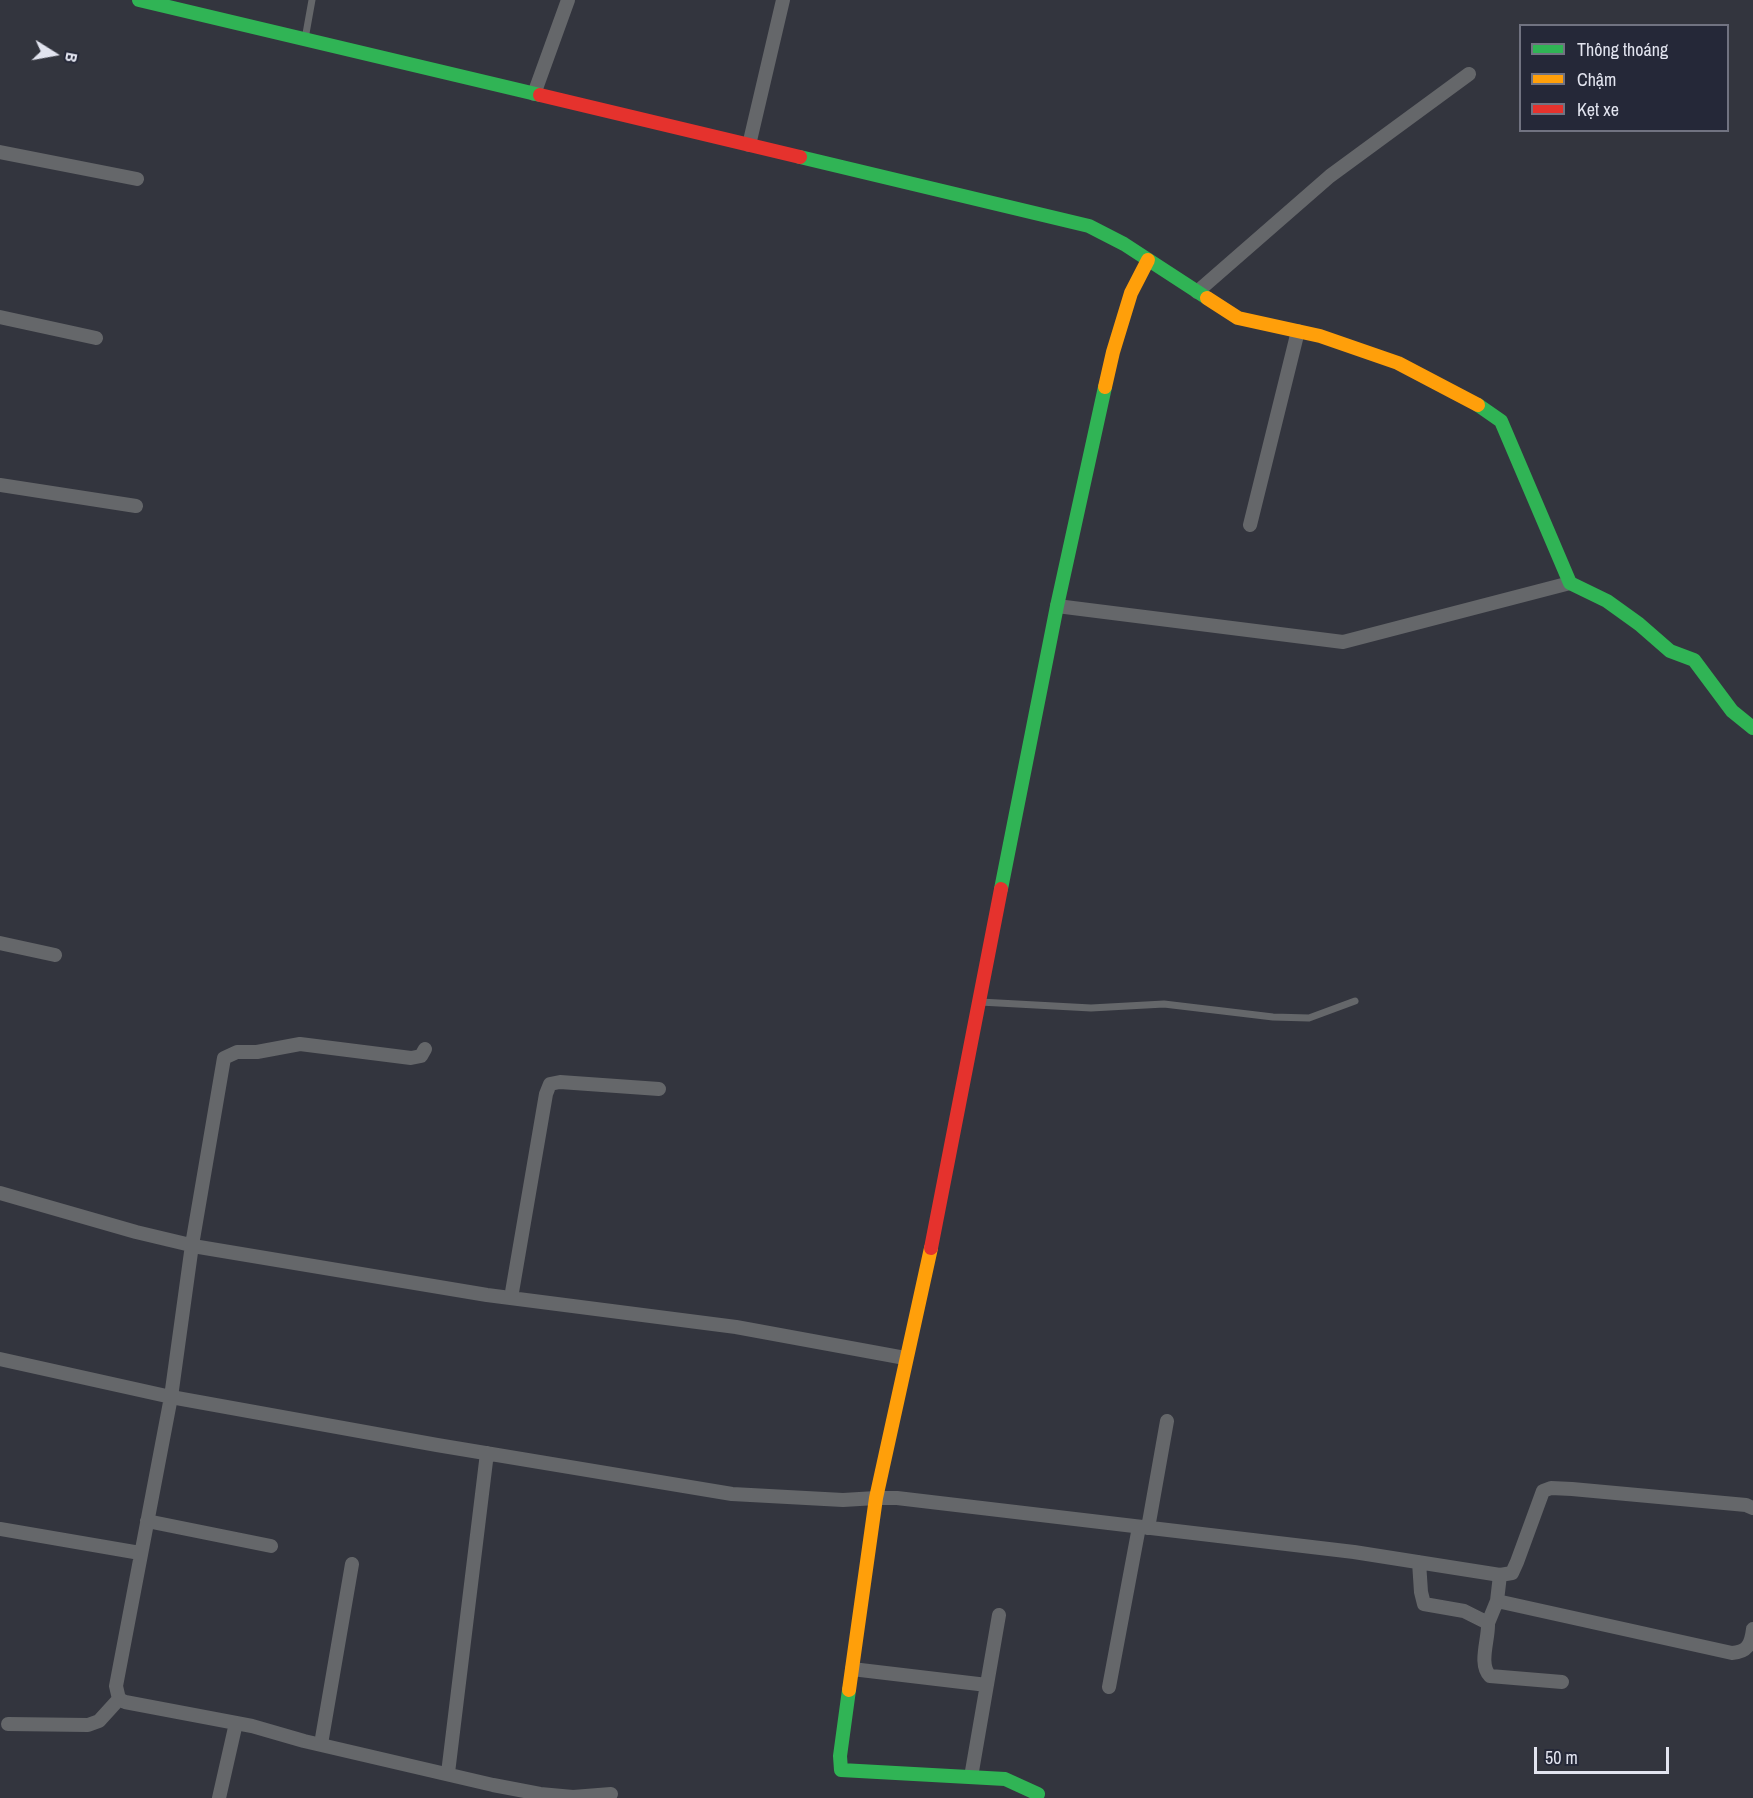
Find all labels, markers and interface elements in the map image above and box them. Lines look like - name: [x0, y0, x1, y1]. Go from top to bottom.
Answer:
- north arrow: [24, 24, 84, 84]
- legend: [1519, 24, 1729, 132]
- text: Thông thoáng: [1577, 37, 1668, 62]
- text: B: [60, 51, 83, 64]
- text: Chậm: [1577, 67, 1616, 92]
- text: Kẹt xe: [1577, 97, 1619, 122]
- scale bar: [1537, 1735, 1672, 1773]
- text: 50 m: [1545, 1745, 1578, 1770]

